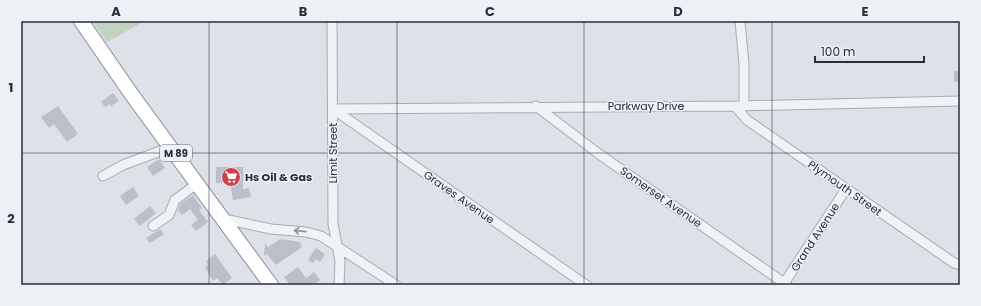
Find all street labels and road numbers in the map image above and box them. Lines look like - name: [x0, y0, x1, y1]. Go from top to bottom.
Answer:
- street label: Parkway Drive: [608, 98, 685, 114]
- street label: Limit Street: [325, 123, 341, 183]
- road number: M 89: [160, 145, 192, 161]
- street label: Plymouth Street: [805, 157, 885, 219]
- street label: Somerset Avenue: [617, 163, 705, 231]
- street label: Graves Avenue: [420, 167, 498, 227]
- street label: Grand Avenue: [787, 199, 843, 274]

